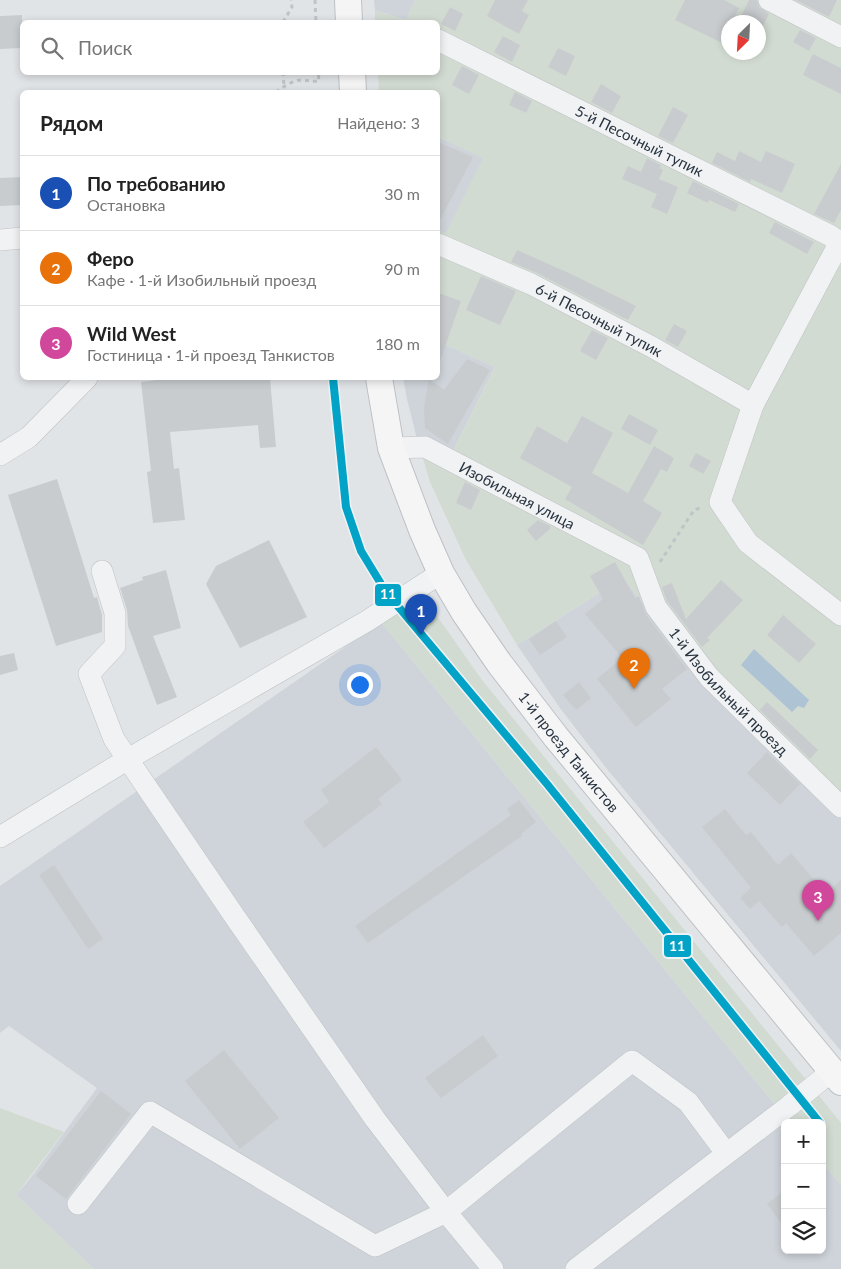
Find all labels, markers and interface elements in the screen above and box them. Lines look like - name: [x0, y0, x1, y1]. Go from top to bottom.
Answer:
- north arrow: [721, 15, 766, 60]
- search box: [20, 20, 440, 75]
- icon: search: [38, 34, 66, 62]
- text: Поиск: [78, 36, 132, 59]
- street label: 5-й Песочный тупик: [572, 101, 707, 180]
- text: Рядом: [40, 110, 103, 135]
- text: Найдено: 3: [337, 113, 420, 132]
- text: По требованию: [87, 172, 226, 195]
- text: 1: [51, 184, 61, 203]
- text: 30 m: [384, 184, 420, 203]
- text: Остановка: [87, 195, 166, 214]
- text: Феро: [87, 247, 134, 270]
- text: 2: [51, 259, 61, 278]
- text: 90 m: [384, 259, 420, 278]
- text: Кафе · 1-й Изобильный проезд: [87, 270, 316, 289]
- street label: 6-й Песочный тупик: [533, 279, 666, 360]
- text: Wild West: [87, 322, 176, 345]
- text: 3: [51, 334, 61, 353]
- text: 180 m: [375, 334, 420, 353]
- text: Гостиница · 1-й проезд Танкистов: [87, 345, 335, 364]
- street label: Изобильная улица: [456, 457, 578, 533]
- line badge: 11: [374, 583, 402, 607]
- text: 11: [380, 585, 396, 602]
- pin: 1: [405, 594, 437, 635]
- street label: 1-й Изобильный проезд: [666, 624, 792, 759]
- pin: 2: [618, 648, 650, 689]
- your location: [347, 672, 373, 698]
- street label: 1-й проезд Танкистов: [515, 688, 623, 816]
- pin: 3: [802, 880, 834, 921]
- line badge: 11: [663, 934, 692, 958]
- text: 11: [669, 937, 685, 954]
- map controls: [781, 1119, 826, 1254]
- button: +: [781, 1119, 826, 1164]
- button: −: [781, 1164, 826, 1209]
- button: layers: [781, 1209, 826, 1254]

